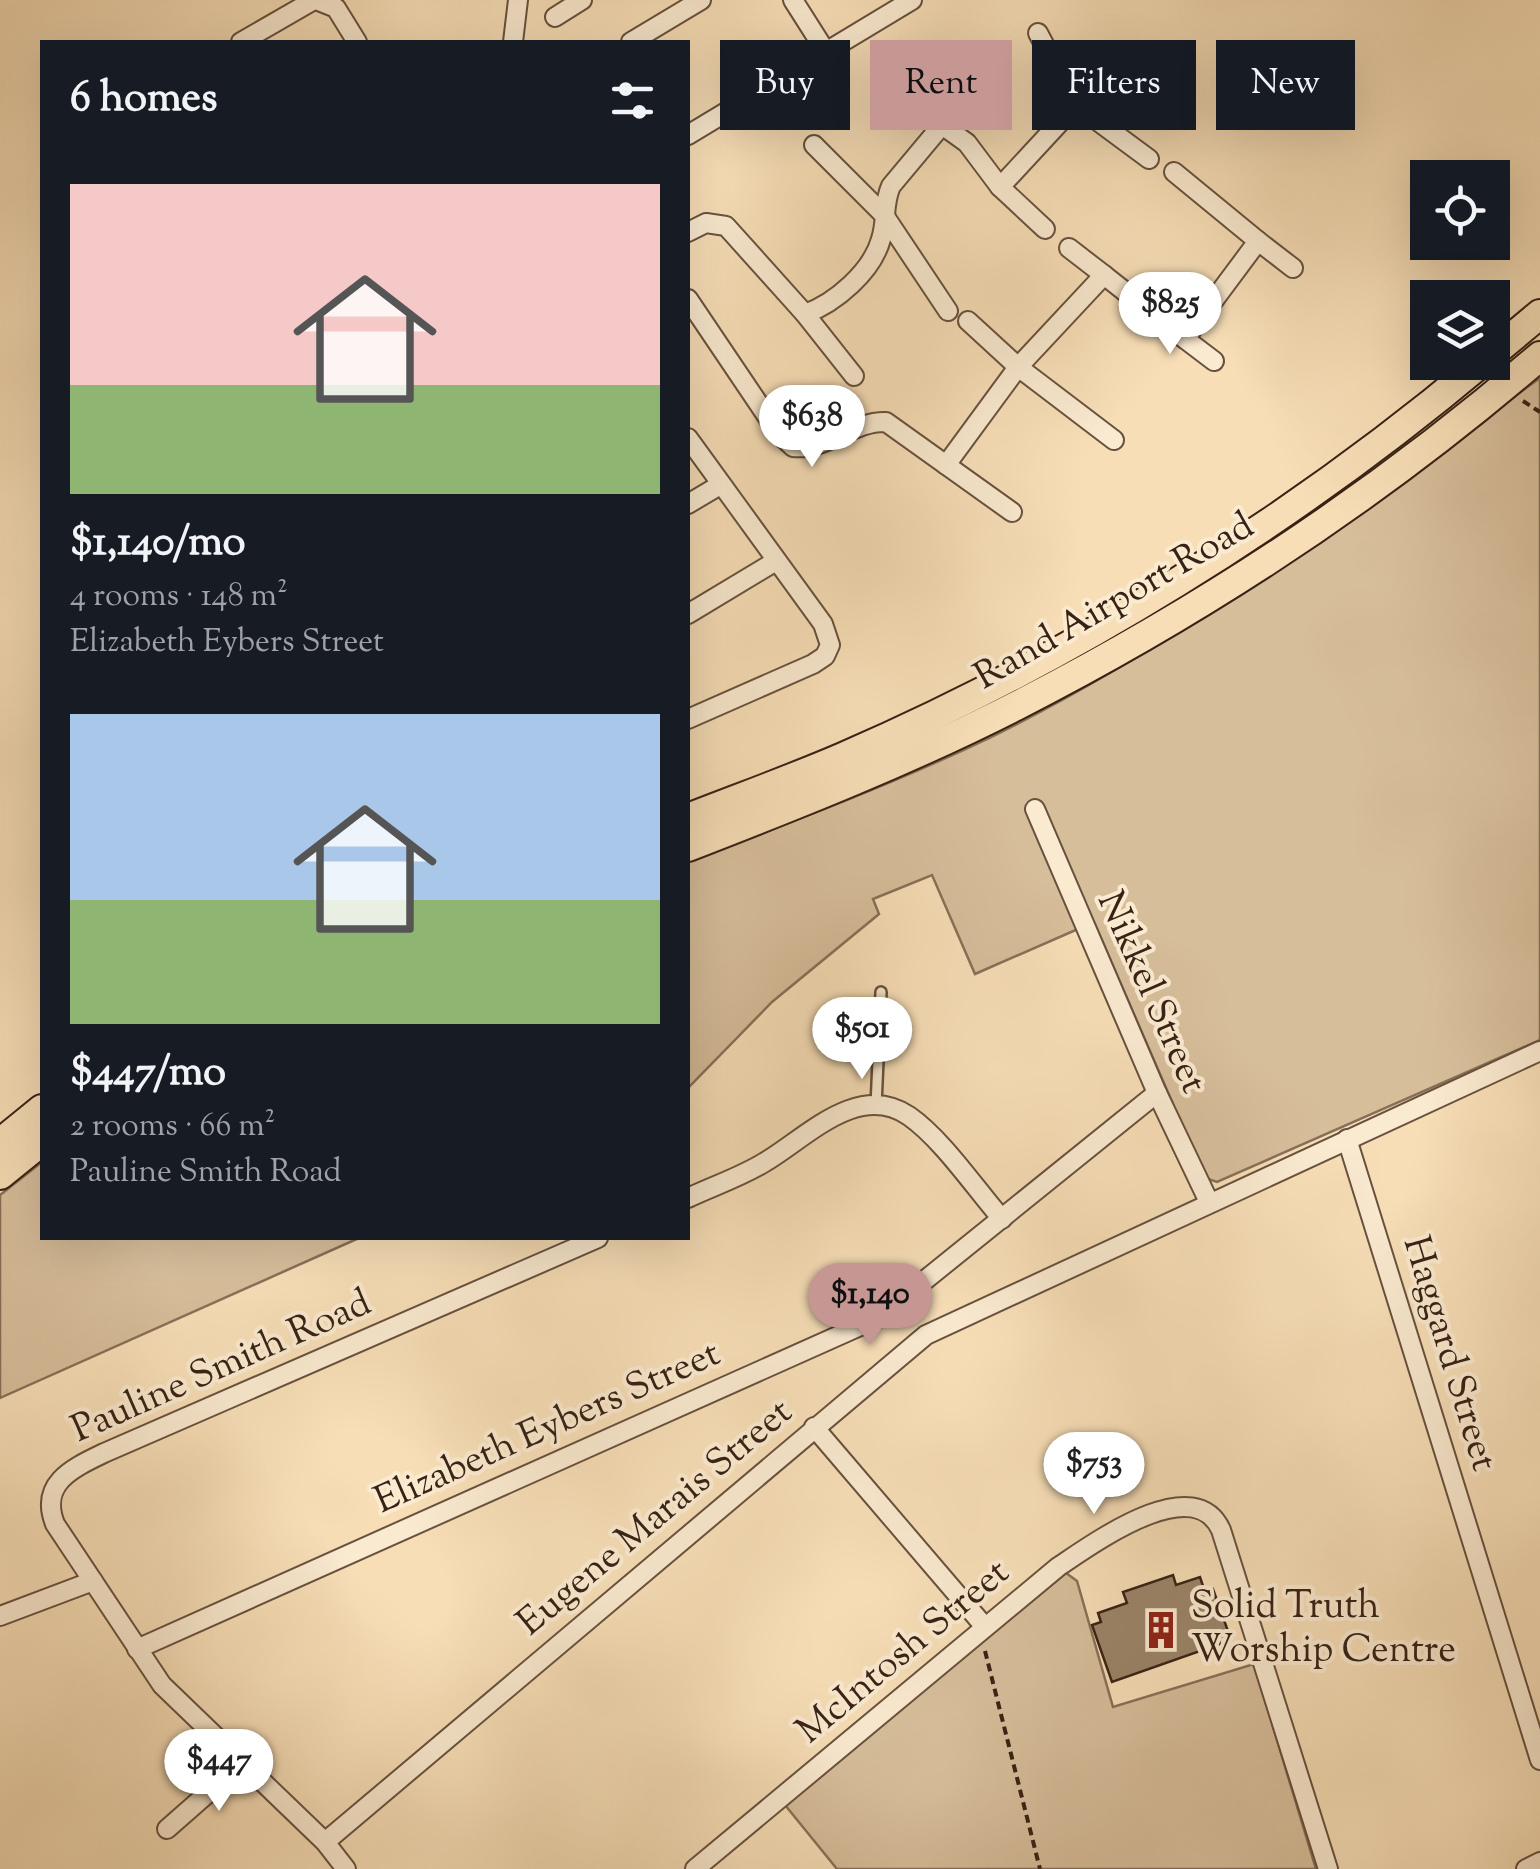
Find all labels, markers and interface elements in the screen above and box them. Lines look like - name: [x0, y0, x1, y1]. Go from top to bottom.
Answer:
- chip: Buy: [720, 40, 850, 130]
- chip: Rent: [870, 40, 1012, 130]
- chip: Filters: [1032, 40, 1196, 130]
- chip: New: [1216, 40, 1355, 130]
- text: 6 homes: [70, 70, 217, 130]
- icon: filters: [605, 73, 660, 128]
- map controls: [1410, 160, 1510, 380]
- button: locate: [1410, 160, 1510, 260]
- icon: home: [275, 249, 455, 429]
- pin: $825: [1111, 272, 1229, 357]
- button: layers: [1410, 280, 1510, 380]
- text: $825: [1141, 281, 1199, 327]
- pin: $638: [753, 385, 871, 470]
- text: $638: [781, 394, 843, 440]
- street label: Rand Airport Road: [965, 501, 1265, 705]
- text: $1,140/mo: [70, 514, 245, 574]
- text: 4 rooms · 148 m²: [70, 574, 288, 620]
- text: Elizabeth Eybers Street: [70, 620, 384, 666]
- icon: home: [275, 779, 455, 959]
- street label: Nikkel Street: [1081, 883, 1219, 1103]
- pin: $501: [803, 997, 921, 1082]
- text: $501: [834, 1006, 890, 1052]
- text: $447/mo: [70, 1044, 226, 1104]
- text: 2 rooms · 66 m²: [70, 1104, 275, 1150]
- text: Pauline Smith Road: [70, 1150, 342, 1196]
- street label: Haggard Street: [1387, 1230, 1509, 1478]
- pin: $1,140: [789, 1263, 951, 1348]
- text: $1,140: [830, 1272, 910, 1318]
- street label: Pauline Smith Road: [64, 1278, 380, 1458]
- street label: Elizabeth Eybers Street: [367, 1328, 729, 1530]
- street label: Eugene Marais Street: [507, 1388, 805, 1650]
- pin: $753: [1035, 1432, 1153, 1517]
- text: $753: [1066, 1441, 1122, 1487]
- street label: McIntosh Street: [786, 1548, 1022, 1758]
- place label: Solid Truth Worship Centre: [1191, 1581, 1456, 1679]
- building icon: Solid Truth Worship Centre: [1140, 1609, 1182, 1651]
- pin: $447: [160, 1729, 278, 1814]
- text: $447: [186, 1738, 252, 1784]

